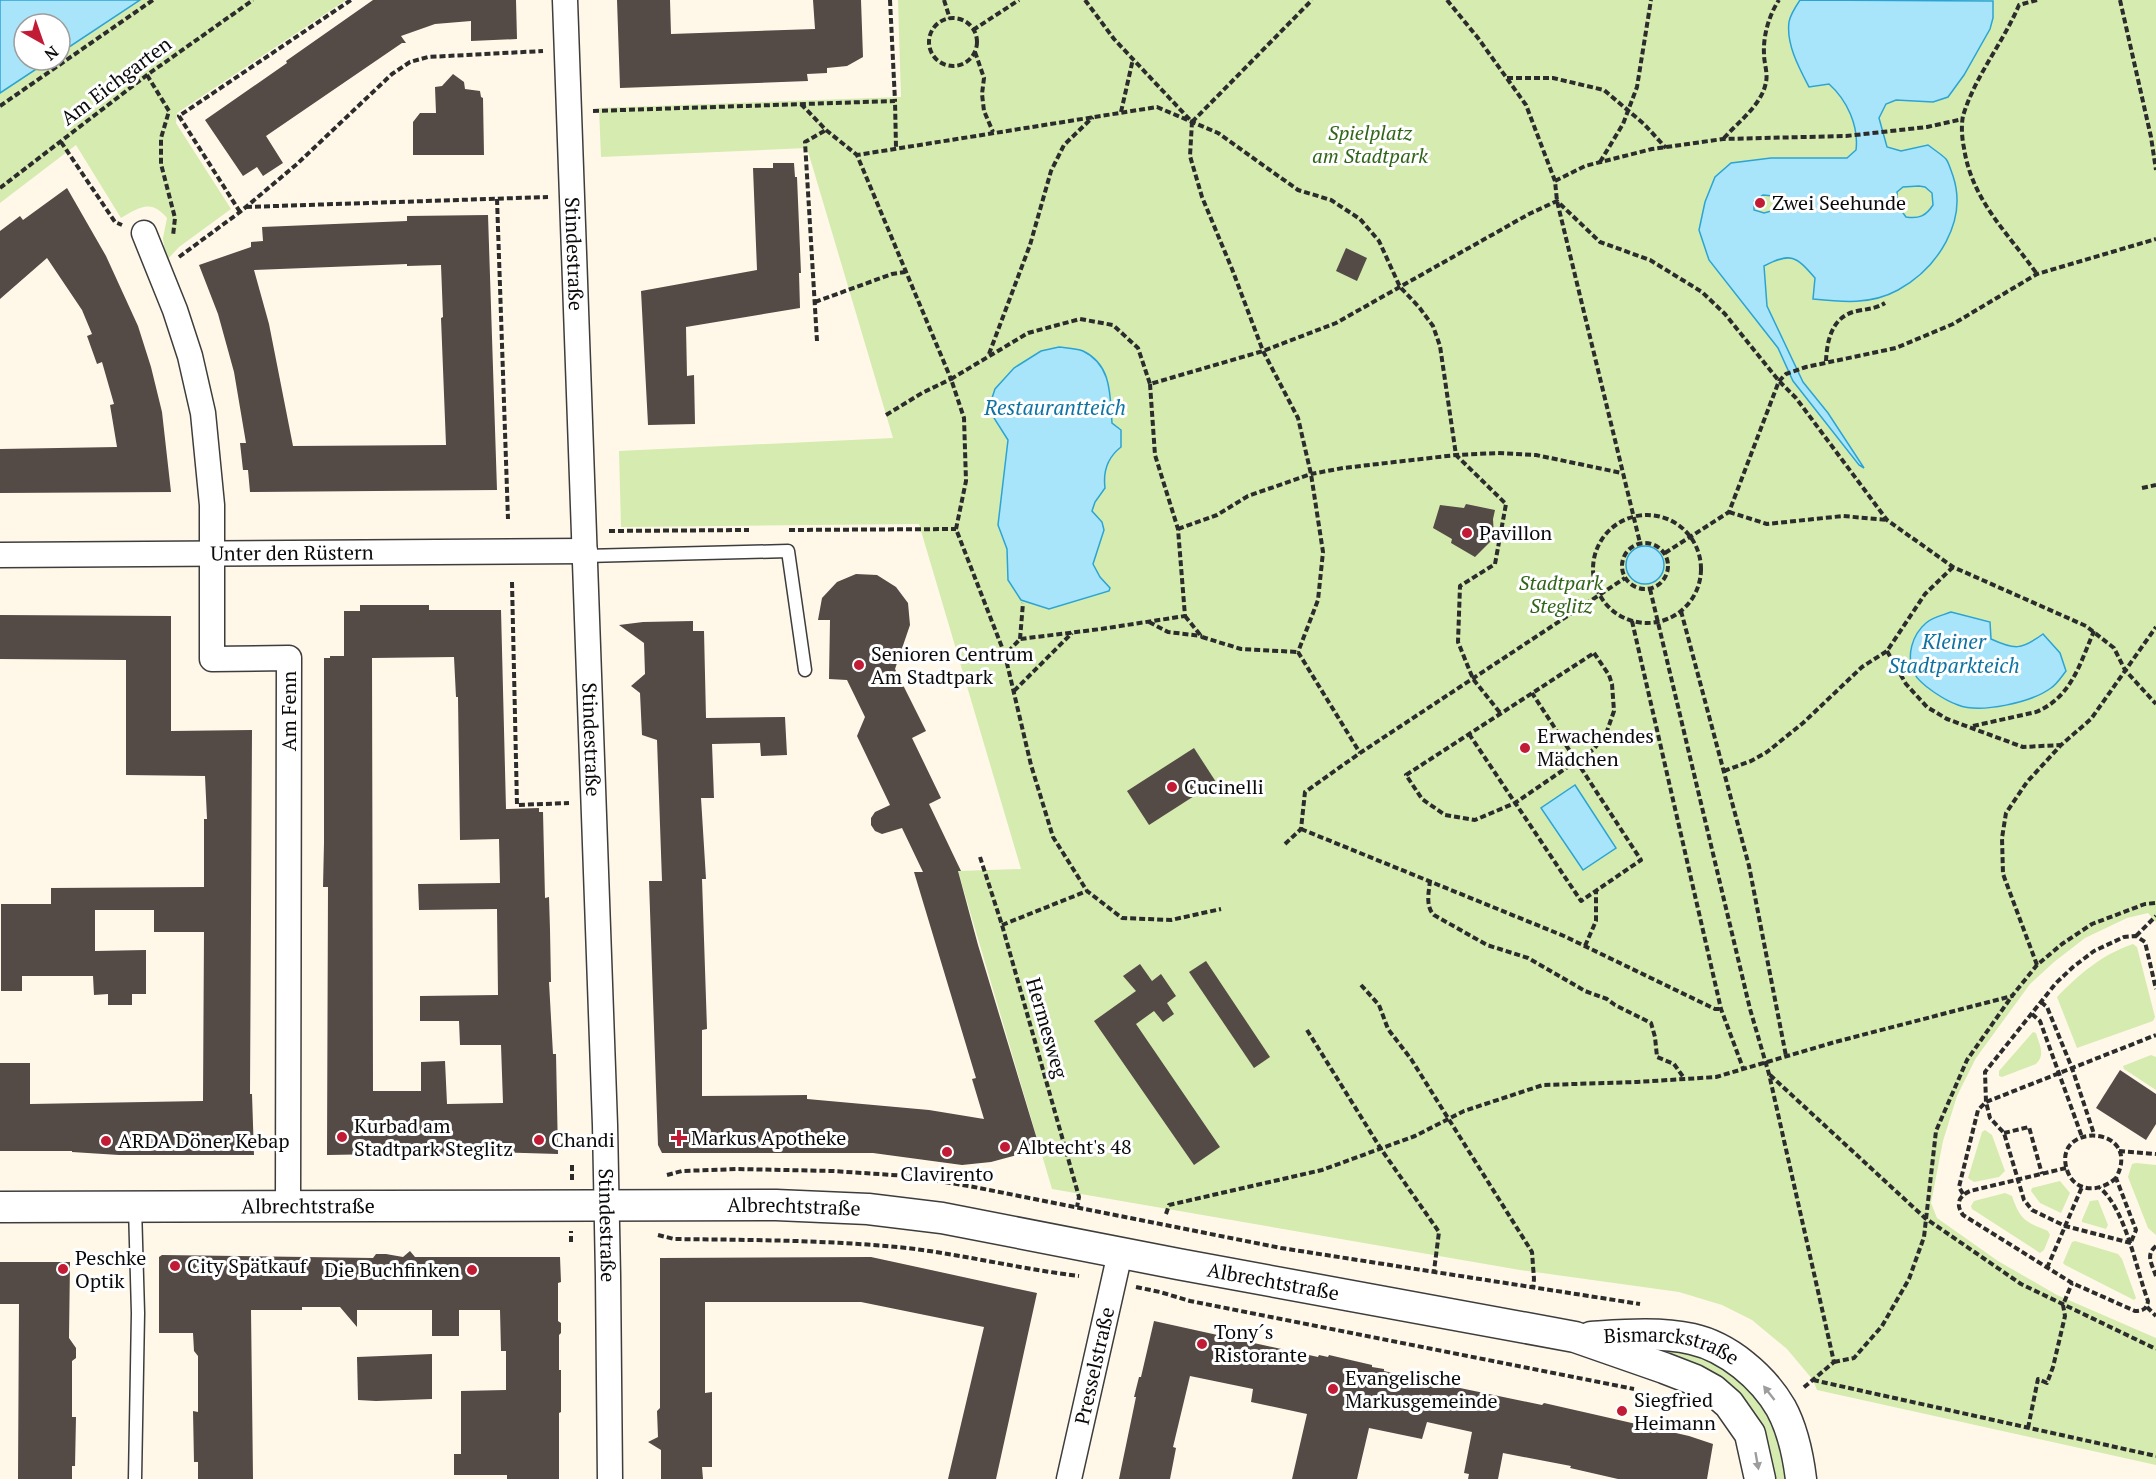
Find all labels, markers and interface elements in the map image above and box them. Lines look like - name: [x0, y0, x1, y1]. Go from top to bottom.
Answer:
- north arrow: [12, 12, 72, 72]
- street label: Am Eichgarten: [55, 30, 177, 131]
- text: N: [40, 41, 63, 66]
- park label: Spielplatz am Stadtpark: [1312, 119, 1428, 169]
- place label: Zwei Seehunde: [1772, 189, 1906, 216]
- street label: Stindestraße: [559, 196, 590, 311]
- marker: Zwei Seehunde: [1753, 196, 1767, 210]
- water label: Restaurantteich: [983, 393, 1126, 421]
- place label: Pavillon: [1479, 519, 1552, 546]
- marker: Pavillon: [1460, 526, 1474, 540]
- street label: Unter den Rüstern: [210, 538, 374, 567]
- park label: Stadtpark Steglitz: [1519, 569, 1604, 619]
- water label: Kleiner Stadtparkteich: [1888, 627, 2020, 679]
- place label: Senioren Centrum Am Stadtpark: [871, 640, 1033, 690]
- marker: Senioren Centrum Am Stadtpark: [852, 658, 866, 672]
- street label: Am Fenn: [275, 671, 302, 751]
- street label: Stindestraße: [576, 682, 607, 797]
- place label: Erwachendes Mädchen: [1537, 722, 1654, 772]
- marker: Erwachendes Mädchen: [1518, 741, 1532, 755]
- place label: Cucinelli: [1184, 773, 1264, 800]
- marker: Cucinelli: [1165, 780, 1179, 794]
- street label: Hermesweg: [1020, 975, 1075, 1082]
- place label: Kurbad am Stadtpark Steglitz: [354, 1112, 513, 1162]
- place label: Markus Apotheke: [691, 1124, 846, 1151]
- place label: Chandi: [551, 1126, 615, 1153]
- place label: ARDA Döner Kebap: [118, 1127, 290, 1154]
- marker: Kurbad am Stadtpark Steglitz: [335, 1130, 349, 1144]
- marker: Markus Apotheke: [672, 1131, 686, 1145]
- marker: Chandi: [532, 1133, 546, 1147]
- place label: Albtecht's 48: [1017, 1133, 1132, 1160]
- marker: ARDA Döner Kebap: [99, 1134, 113, 1148]
- marker: Albtecht's 48: [998, 1140, 1012, 1154]
- marker: Clavirento: [940, 1145, 954, 1159]
- place label: Clavirento: [900, 1160, 994, 1187]
- street label: Stindestraße: [593, 1168, 622, 1282]
- street label: Albrechtstraße: [727, 1191, 861, 1222]
- street label: Albrechtstraße: [241, 1192, 375, 1219]
- place label: Peschke Optik: [75, 1244, 146, 1294]
- place label: City Spätkauf: [187, 1252, 308, 1279]
- place label: Die Buchfinken: [324, 1256, 460, 1283]
- street label: Albrechtstraße: [1205, 1256, 1342, 1306]
- marker: City Spätkauf: [168, 1259, 182, 1273]
- marker: Peschke Optik: [56, 1262, 70, 1276]
- marker: Die Buchfinken: [465, 1263, 479, 1277]
- street label: Presselstraße: [1068, 1304, 1120, 1427]
- place label: Tony´s Ristorante: [1214, 1318, 1307, 1368]
- street label: Bismarckstraße: [1603, 1321, 1745, 1371]
- marker: Tony´s Ristorante: [1195, 1337, 1209, 1351]
- place label: Evangelische Markusgemeinde: [1345, 1364, 1498, 1414]
- marker: Evangelische Markusgemeinde: [1326, 1382, 1340, 1396]
- one-way arrow: [1762, 1385, 1775, 1401]
- place label: Siegfried Heimann: [1634, 1386, 1716, 1436]
- marker: Siegfried Heimann: [1615, 1404, 1629, 1418]
- one-way arrow: [1753, 1452, 1762, 1471]

